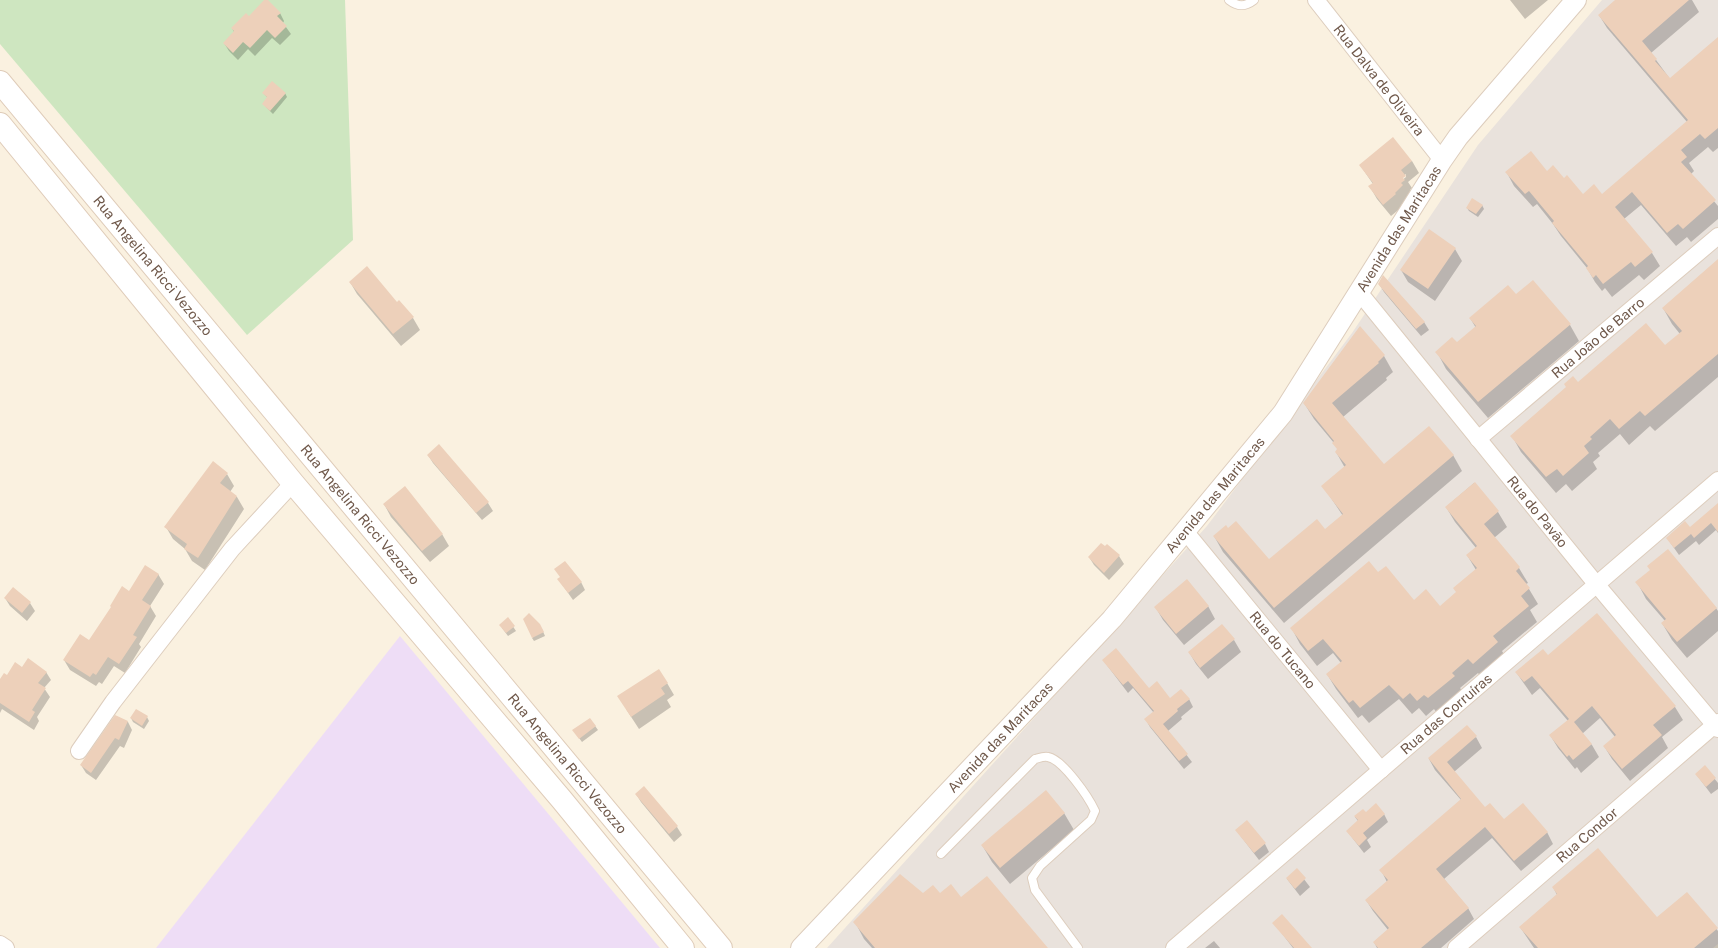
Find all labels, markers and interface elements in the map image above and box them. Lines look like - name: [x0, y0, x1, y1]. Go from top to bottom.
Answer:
- street label: Rua Dalva de Oliveira: [1330, 21, 1428, 139]
- street label: Avenida das Maritacas: [1353, 163, 1444, 295]
- street label: Rua Angelina Ricci Vezozzo: [90, 193, 216, 339]
- street label: Rua João de Barro: [1548, 294, 1647, 381]
- street label: Avenida das Maritacas: [1162, 434, 1268, 556]
- street label: Rua Angelina Ricci Vezozzo: [297, 441, 423, 588]
- street label: Rua do Pavão: [1504, 473, 1571, 551]
- street label: Rua do Tucano: [1246, 608, 1319, 692]
- street label: Rua das Corruíras: [1397, 670, 1495, 758]
- street label: Avenida das Maritacas: [944, 679, 1056, 796]
- street label: Rua Angelina Ricci Vezozzo: [505, 690, 630, 837]
- street label: Rua Condor: [1553, 804, 1621, 866]

